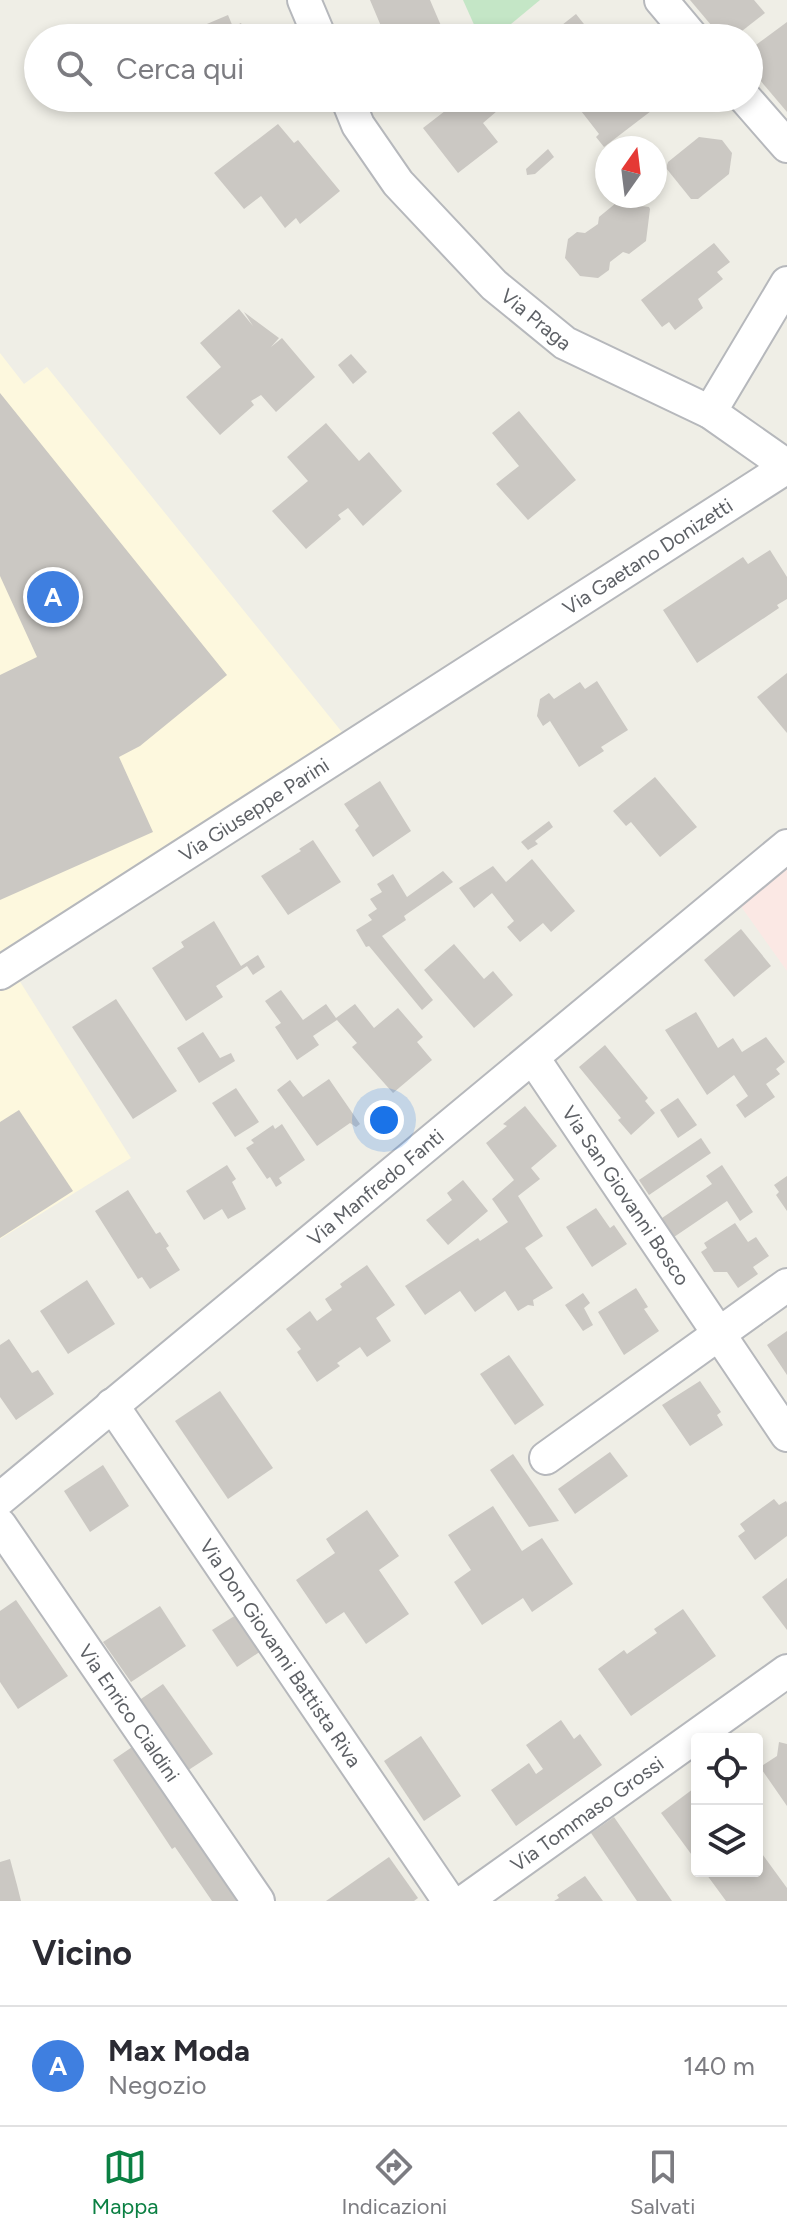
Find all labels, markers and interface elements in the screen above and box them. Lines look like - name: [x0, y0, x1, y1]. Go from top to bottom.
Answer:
- search box: [24, 24, 763, 112]
- icon: search: [52, 46, 96, 90]
- text: Cerca qui: [116, 50, 244, 87]
- north arrow: [595, 136, 667, 208]
- street label: Via Praga: [496, 283, 576, 355]
- street label: Via Gaetano Donizetti: [558, 493, 737, 620]
- pin: A: [27, 567, 79, 627]
- street label: Via Giuseppe Parini: [175, 753, 333, 867]
- your location: [364, 1100, 404, 1140]
- street label: Via San Giovanni Bosco: [557, 1101, 695, 1290]
- street label: Via Manfredo Fanti: [303, 1124, 449, 1251]
- street label: Via Don Giovanni Battista Riva: [195, 1535, 367, 1772]
- street label: Via Enrico Cialdini: [73, 1640, 185, 1786]
- map controls: [691, 1733, 763, 1877]
- button: locate: [691, 1733, 763, 1805]
- street label: Via Tommaso Grossi: [506, 1751, 668, 1877]
- button: layers: [691, 1805, 763, 1877]
- text: Vicino: [32, 1933, 132, 1974]
- text: Max Moda: [108, 2032, 250, 2069]
- text: A: [49, 2050, 67, 2082]
- text: 140 m: [683, 2050, 755, 2082]
- text: Negozio: [108, 2069, 207, 2101]
- tab: Mappa: [92, 2145, 159, 2220]
- tab: Indicazioni: [342, 2145, 447, 2220]
- tab: Salvati: [630, 2145, 695, 2220]

